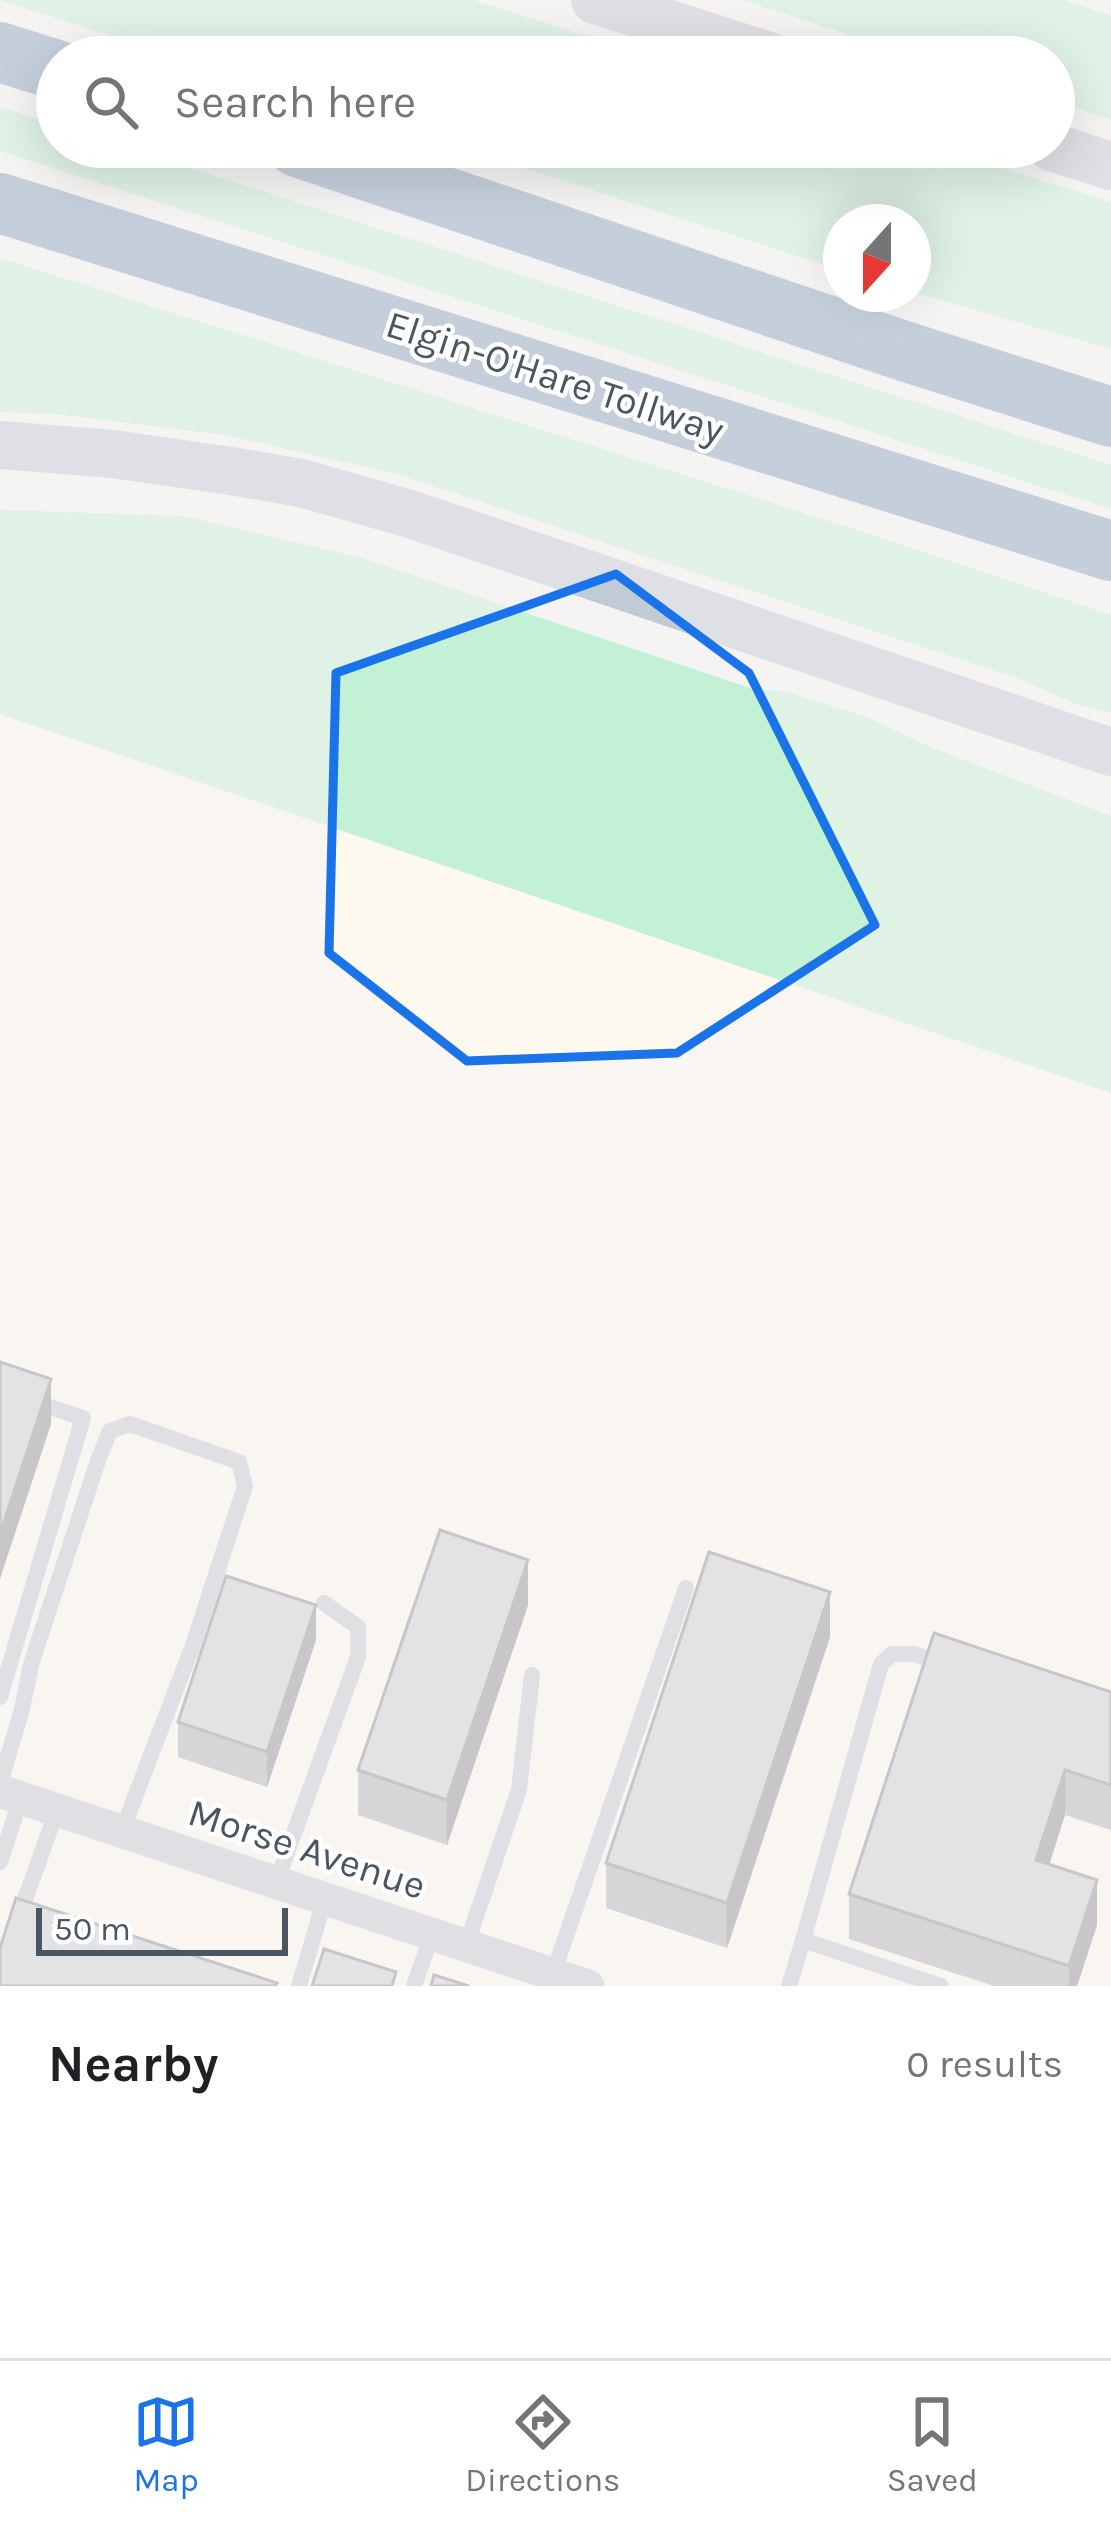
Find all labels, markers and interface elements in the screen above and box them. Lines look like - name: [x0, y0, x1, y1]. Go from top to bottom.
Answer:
- search box: [36, 36, 1075, 168]
- icon: search: [78, 69, 144, 135]
- text: Search here: [174, 76, 416, 128]
- north arrow: [823, 204, 931, 312]
- street label: Elgin-O'Hare Tollway: [380, 301, 730, 453]
- street label: Morse Avenue: [183, 1789, 431, 1909]
- scale bar: [36, 1902, 288, 1955]
- text: 50 m: [54, 1910, 131, 1948]
- text: Nearby: [48, 2034, 218, 2094]
- text: 0 results: [906, 2041, 1063, 2087]
- tab: Map: [133, 2389, 199, 2499]
- tab: Directions: [465, 2389, 620, 2499]
- tab: Saved: [887, 2389, 978, 2499]

